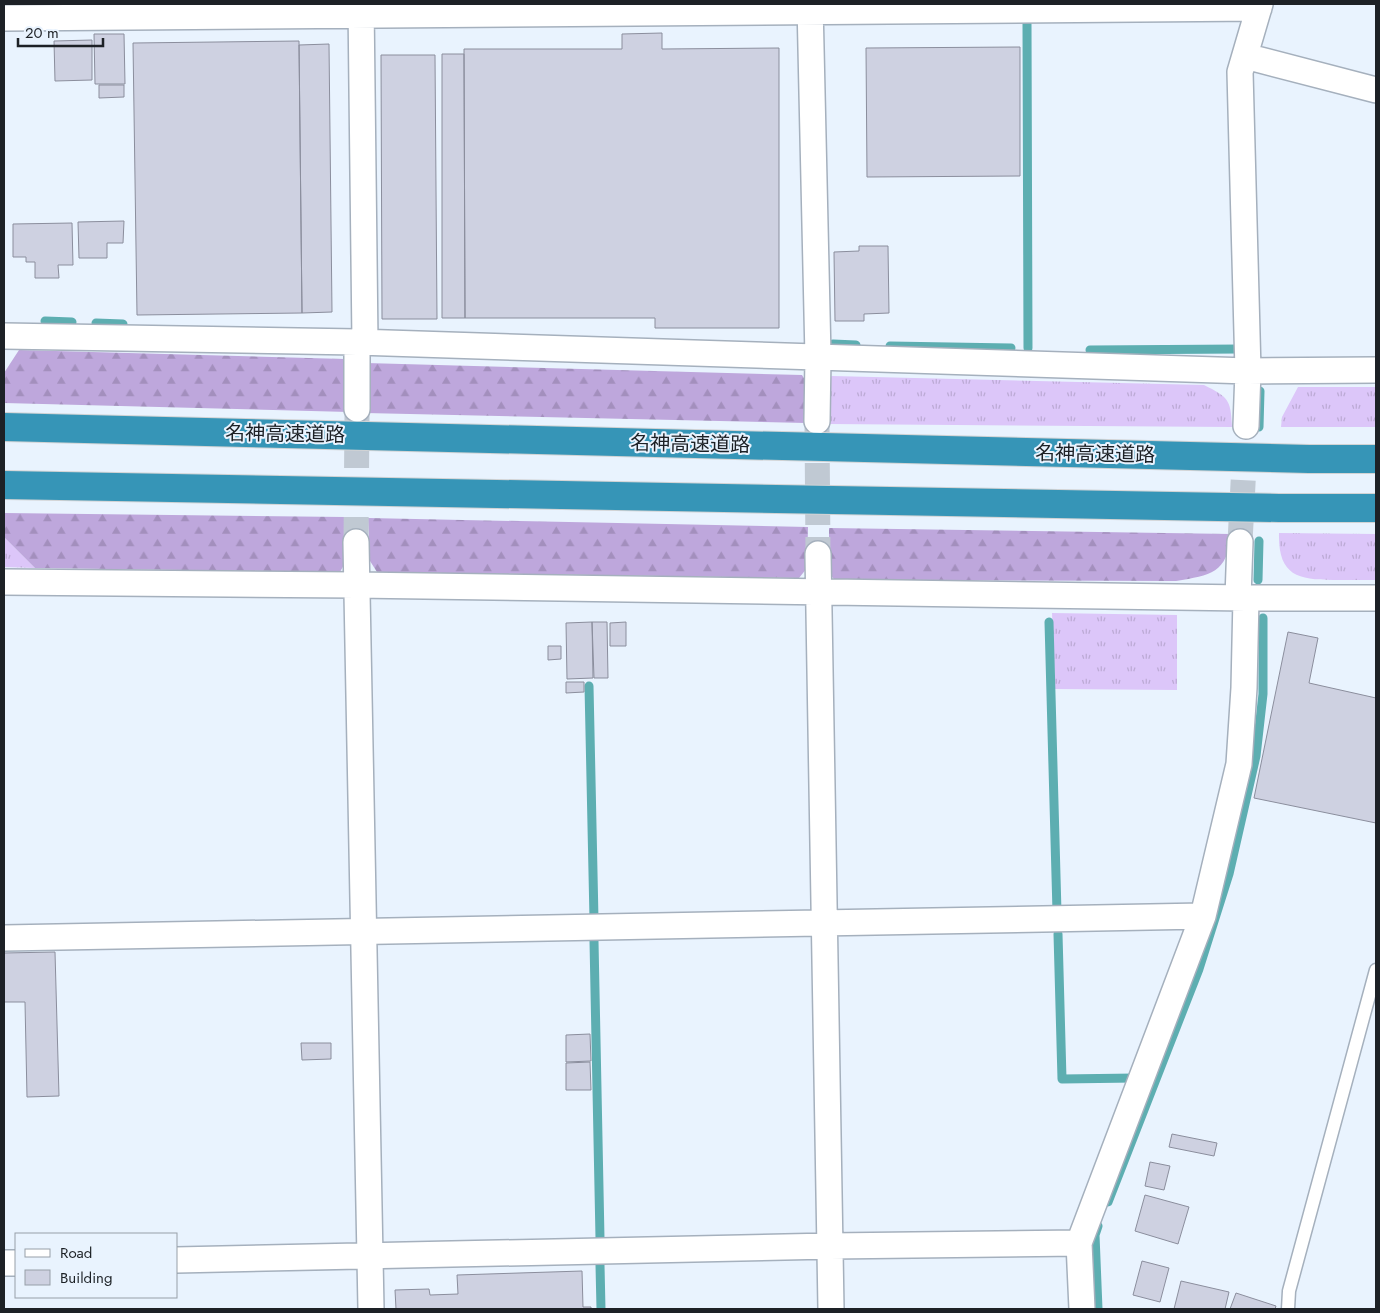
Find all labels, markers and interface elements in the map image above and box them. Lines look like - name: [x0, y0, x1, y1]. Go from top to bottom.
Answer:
- scale bar: [18, 15, 102, 47]
- text: 20 m: [25, 22, 59, 44]
- street label: 名神高速道路: [225, 418, 345, 450]
- street label: 名神高速道路: [630, 428, 750, 460]
- street label: 名神高速道路: [1035, 438, 1155, 470]
- legend: [15, 1233, 178, 1298]
- text: Road: [60, 1242, 92, 1264]
- text: Building: [60, 1267, 112, 1289]

